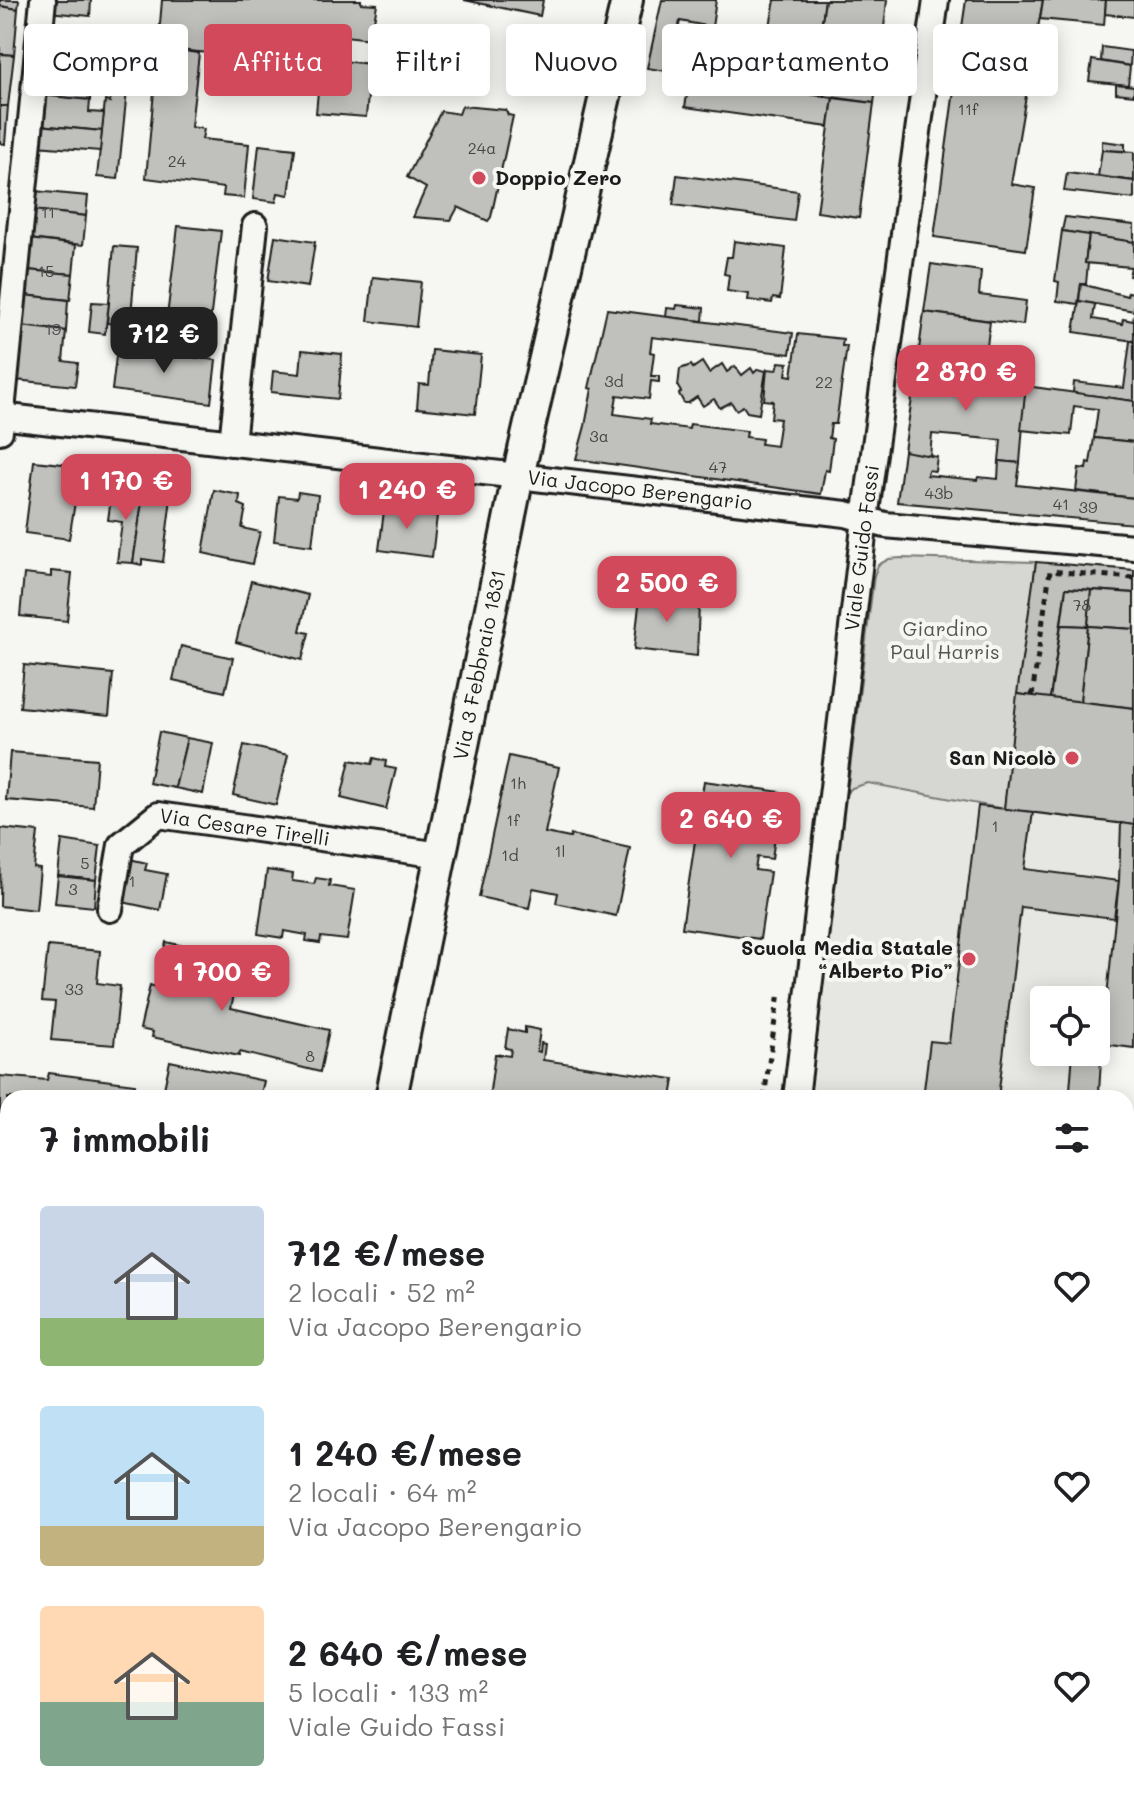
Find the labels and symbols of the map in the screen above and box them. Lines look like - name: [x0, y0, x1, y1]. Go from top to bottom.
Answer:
- house number: 11f: [958, 98, 979, 119]
- house number: 24a: [468, 137, 496, 158]
- house number: 24: [168, 150, 187, 171]
- place label: Doppio Zero: [495, 164, 621, 190]
- marker: Doppio Zero: [470, 169, 488, 187]
- house number: 11: [41, 201, 55, 222]
- house number: 15: [38, 260, 54, 281]
- pin: 712 €: [108, 307, 220, 375]
- house number: 19: [45, 318, 61, 339]
- pin: 2 870 €: [892, 345, 1040, 413]
- house number: 3d: [604, 370, 624, 391]
- house number: 22: [815, 371, 833, 392]
- house number: 3a: [589, 425, 609, 446]
- pin: 1 170 €: [52, 454, 200, 522]
- house number: 47: [709, 456, 727, 477]
- pin: 1 240 €: [333, 463, 481, 531]
- street label: Via Jacopo Berengario: [526, 463, 754, 515]
- street label: Viale Guido Fassi: [838, 463, 884, 632]
- house number: 43b: [925, 482, 953, 503]
- house number: 41: [1053, 493, 1069, 514]
- house number: 39: [1079, 496, 1097, 517]
- pin: 2 500 €: [593, 556, 741, 624]
- street label: Via 3 Febbraio 1831: [446, 567, 511, 762]
- house number: 78: [1073, 594, 1092, 615]
- park label: Giardino Paul Harris: [890, 615, 1000, 664]
- place label: San Nicolò: [949, 744, 1056, 770]
- marker: San Nicolò: [1063, 749, 1081, 767]
- house number: 1h: [510, 772, 526, 793]
- pin: 2 640 €: [657, 792, 805, 860]
- street label: Via Cesare Tirelli: [158, 801, 331, 851]
- house number: 1f: [506, 809, 520, 830]
- house number: 1: [991, 815, 999, 836]
- house number: 1l: [554, 840, 566, 861]
- house number: 1d: [501, 844, 519, 865]
- house number: 5: [80, 852, 90, 873]
- house number: 1: [128, 870, 136, 891]
- house number: 3: [68, 878, 78, 899]
- place label: Scuola Media Statale “Alberto Pio”: [741, 934, 953, 983]
- pin: 1 700 €: [148, 945, 296, 1013]
- marker: Scuola Media Statale “Alberto Pio”: [960, 950, 978, 968]
- house number: 33: [65, 978, 83, 999]
- house number: 8: [305, 1045, 315, 1066]

